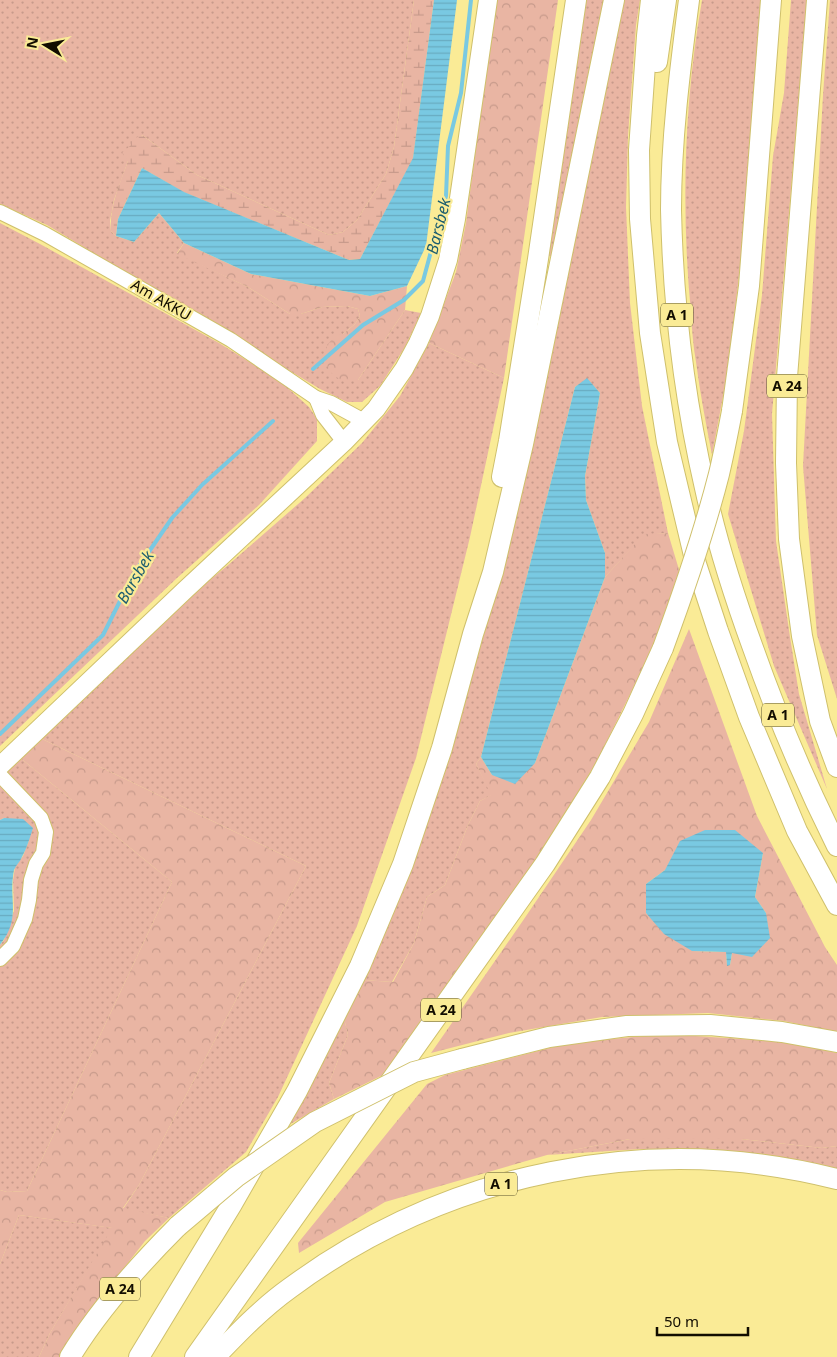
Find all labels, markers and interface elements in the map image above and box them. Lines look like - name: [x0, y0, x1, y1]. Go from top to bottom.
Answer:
- north arrow: [20, 20, 70, 70]
- text: N: [21, 35, 42, 50]
- water label: Barsbek: [420, 195, 456, 256]
- street label: Am AKKU: [128, 274, 195, 324]
- road number: A 1: [661, 304, 693, 326]
- road number: A 24: [767, 374, 807, 398]
- water label: Barsbek: [111, 546, 159, 607]
- road number: A 1: [762, 704, 794, 726]
- road number: A 24: [421, 998, 461, 1022]
- road number: A 1: [485, 1172, 517, 1196]
- road number: A 24: [100, 1278, 140, 1300]
- scale bar: [657, 1304, 748, 1336]
- text: 50 m: [664, 1311, 699, 1331]

